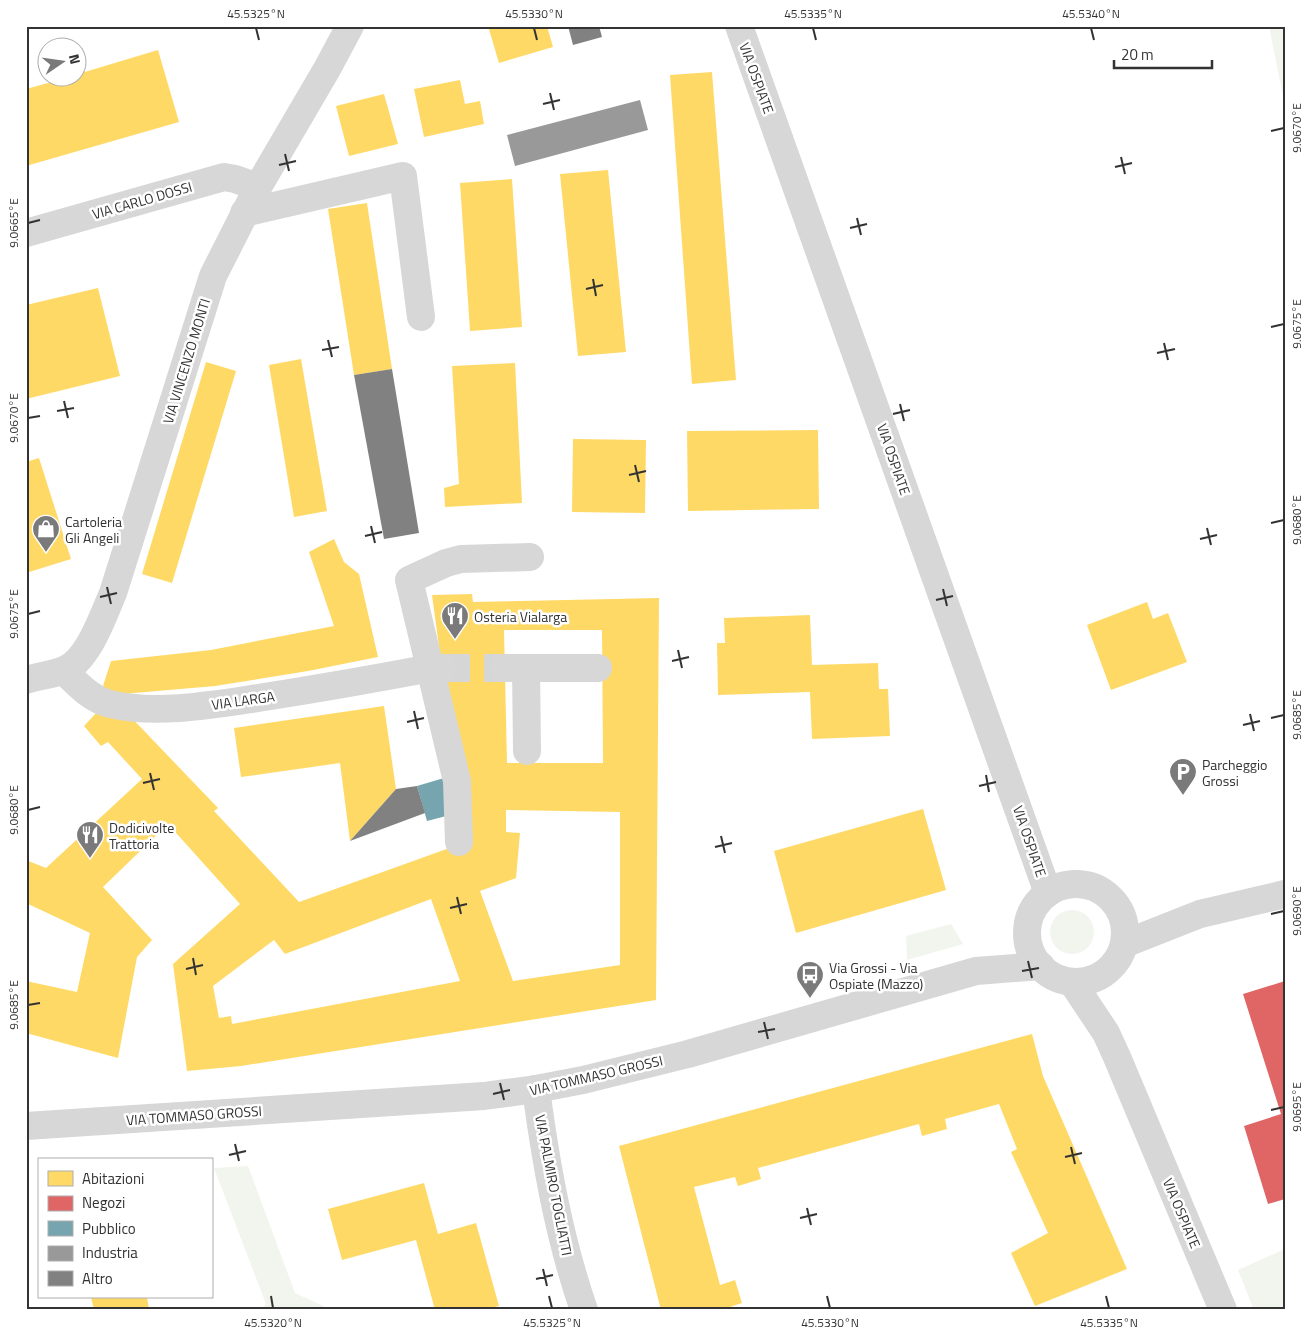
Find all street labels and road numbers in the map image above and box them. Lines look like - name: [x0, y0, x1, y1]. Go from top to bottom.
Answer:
- street label: VIA OSPIATE: [734, 39, 780, 117]
- street label: VIA CARLO DOSSI: [89, 176, 195, 224]
- street label: VIA VINCENZO MONTI: [157, 296, 215, 426]
- street label: VIA OSPIATE: [872, 420, 916, 498]
- street label: VIA LARGA: [210, 685, 277, 715]
- street label: VIA OSPIATE: [1008, 802, 1052, 880]
- street label: VIA TOMMASO GROSSI: [527, 1049, 665, 1101]
- street label: VIA TOMMASO GROSSI: [125, 1100, 263, 1130]
- street label: VIA PALMIRO TOGLIATTI: [530, 1113, 578, 1257]
- street label: VIA OSPIATE: [1158, 1175, 1206, 1252]

